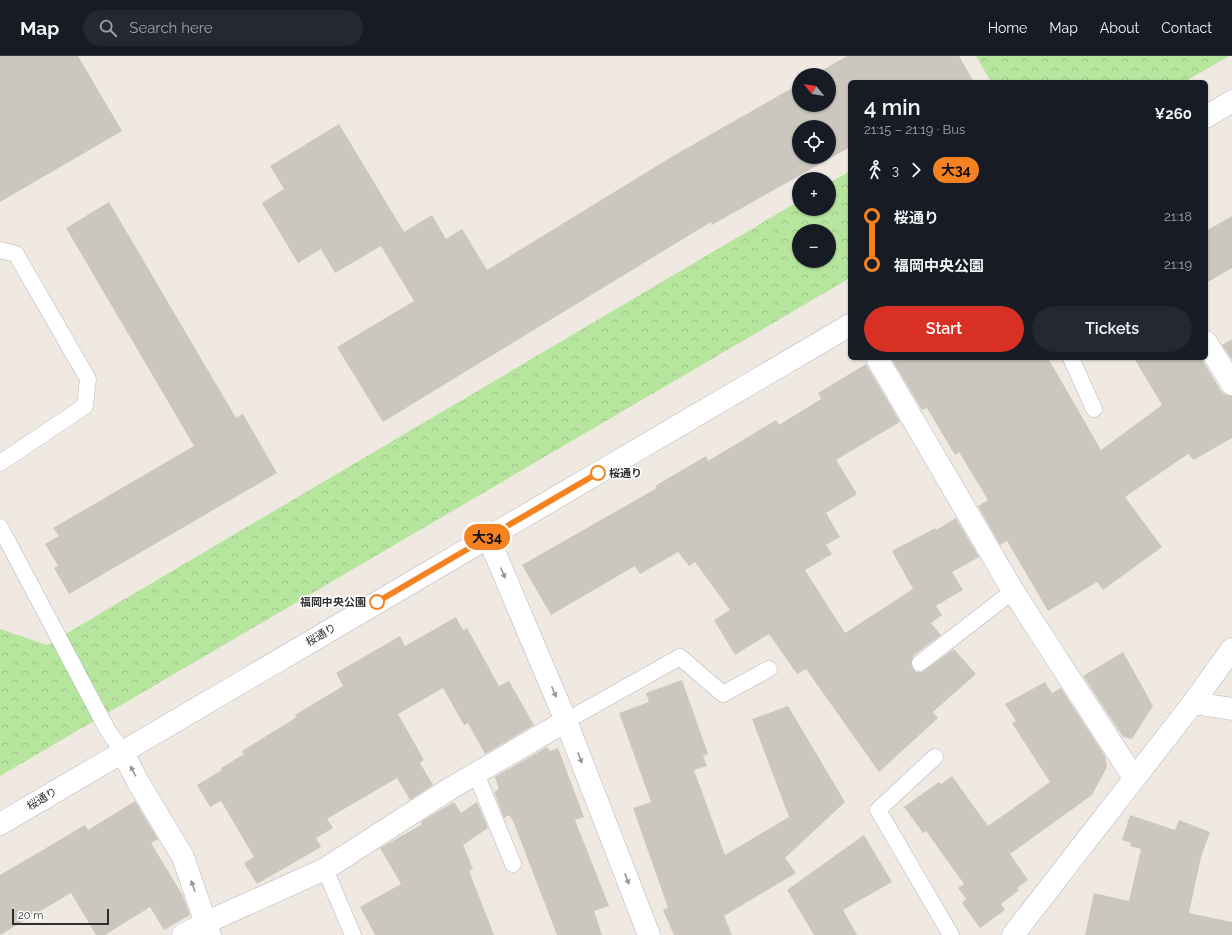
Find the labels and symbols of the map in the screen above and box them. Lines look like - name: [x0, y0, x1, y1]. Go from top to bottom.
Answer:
- north arrow: [792, 68, 836, 112]
- marker: 桜通り: [590, 465, 606, 481]
- place label: 桜通り: [609, 467, 642, 480]
- line badge: 大34: [464, 524, 510, 550]
- one-way arrow: [500, 567, 506, 579]
- marker: 福岡中央公園: [369, 594, 385, 610]
- place label: 福岡中央公園: [300, 596, 366, 609]
- street label: 桜通り: [303, 621, 339, 649]
- one-way arrow: [551, 687, 557, 698]
- one-way arrow: [578, 752, 584, 764]
- one-way arrow: [129, 765, 136, 777]
- street label: 桜通り: [25, 785, 59, 813]
- one-way arrow: [625, 873, 631, 885]
- one-way arrow: [189, 879, 195, 891]
- scale bar: [12, 907, 109, 926]

